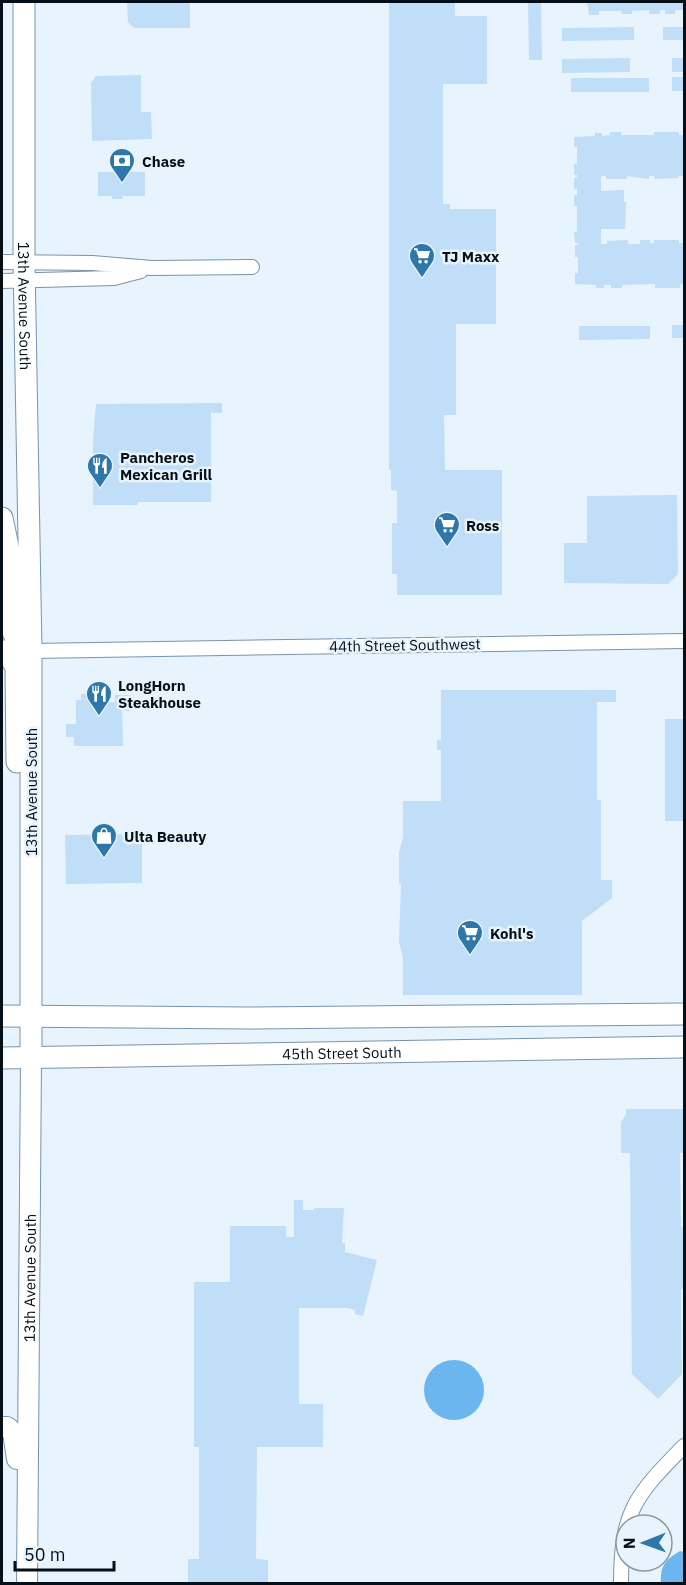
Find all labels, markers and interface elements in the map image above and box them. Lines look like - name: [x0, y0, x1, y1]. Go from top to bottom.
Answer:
- bank icon: Chase: [107, 146, 137, 184]
- place label: Chase: [142, 152, 185, 171]
- supermarket icon: TJ Maxx: [407, 241, 437, 279]
- street label: 13th Avenue South: [14, 242, 35, 370]
- place label: TJ Maxx: [442, 247, 500, 266]
- place label: Pancheros Mexican Grill: [120, 448, 212, 484]
- restaurant icon: Pancheros Mexican Grill: [85, 451, 115, 489]
- supermarket icon: Ross: [432, 510, 462, 548]
- place label: Ross: [466, 516, 500, 535]
- street label: 44th Street Southwest: [329, 634, 481, 656]
- place label: LongHorn Steakhouse: [118, 676, 201, 712]
- restaurant icon: LongHorn Steakhouse: [84, 679, 114, 717]
- street label: 13th Avenue South: [22, 728, 41, 856]
- shop icon: Ulta Beauty: [89, 821, 119, 859]
- place label: Ulta Beauty: [124, 827, 206, 846]
- supermarket icon: Kohl's: [455, 918, 485, 956]
- place label: Kohl's: [490, 924, 534, 943]
- street label: 45th Street South: [282, 1042, 402, 1063]
- street label: 13th Avenue South: [19, 1214, 39, 1342]
- north arrow: [614, 1513, 674, 1573]
- scale bar: [15, 1534, 114, 1572]
- text: N: [619, 1537, 639, 1549]
- text: 50 m: [24, 1543, 66, 1566]

